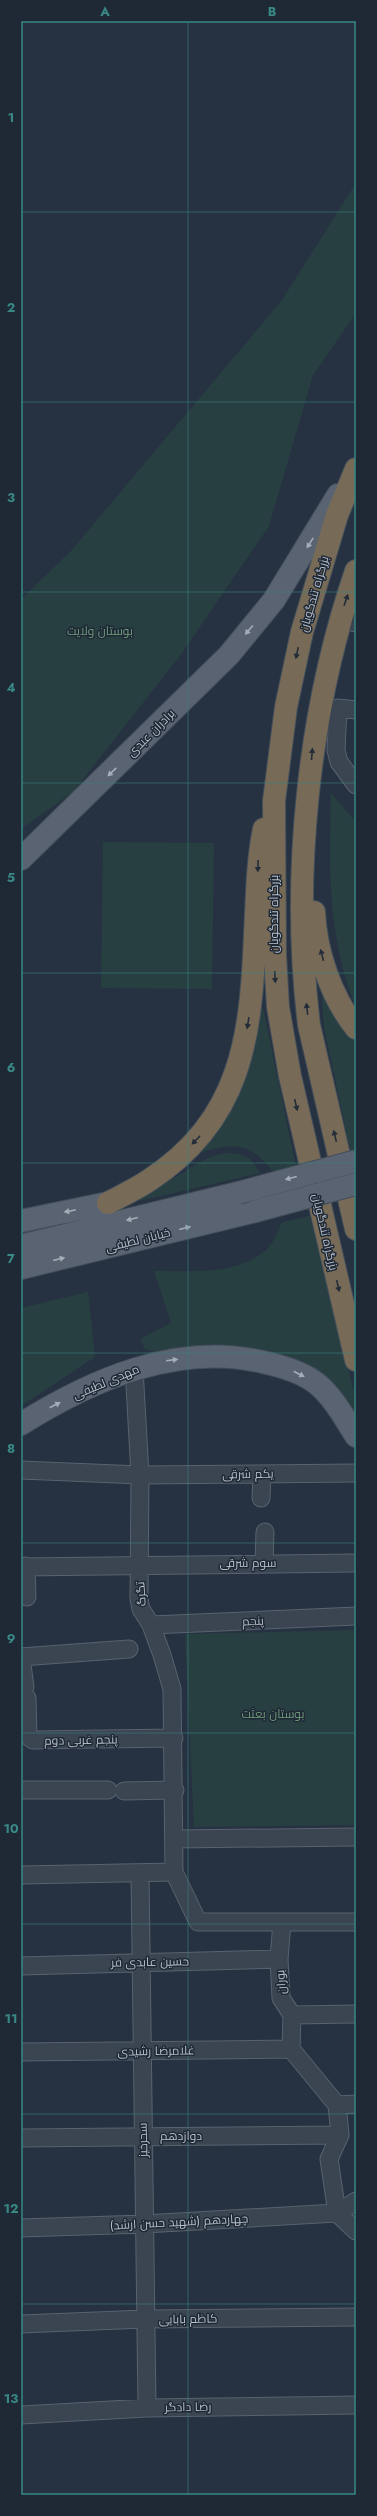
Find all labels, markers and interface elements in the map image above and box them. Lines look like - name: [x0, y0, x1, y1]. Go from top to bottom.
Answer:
- text: A: [99, 2, 110, 21]
- text: B: [268, 2, 277, 21]
- text: 1: [8, 108, 14, 127]
- text: 2: [7, 298, 15, 317]
- text: 3: [7, 488, 15, 507]
- one-way arrow: [306, 538, 314, 548]
- street label: بزرگراه تندگویان: [295, 554, 333, 634]
- one-way arrow: [343, 594, 349, 606]
- park label: بوستان ولایت: [67, 622, 133, 640]
- one-way arrow: [245, 625, 254, 636]
- one-way arrow: [294, 647, 300, 659]
- text: 4: [6, 678, 16, 697]
- street label: برادران عبدی: [123, 705, 179, 761]
- one-way arrow: [308, 748, 315, 760]
- one-way arrow: [107, 767, 117, 777]
- one-way arrow: [255, 860, 261, 873]
- text: 5: [7, 868, 15, 887]
- street label: بزرگراه تندگویان: [265, 875, 283, 953]
- one-way arrow: [319, 949, 325, 961]
- one-way arrow: [272, 971, 279, 983]
- one-way arrow: [304, 1003, 310, 1015]
- one-way arrow: [245, 1017, 251, 1030]
- text: 6: [7, 1058, 16, 1077]
- one-way arrow: [294, 1099, 300, 1111]
- one-way arrow: [331, 1130, 337, 1142]
- one-way arrow: [191, 1135, 201, 1145]
- one-way arrow: [285, 1175, 297, 1181]
- street label: بزرگراه تندگویان: [307, 1192, 343, 1272]
- one-way arrow: [64, 1209, 76, 1215]
- one-way arrow: [126, 1216, 138, 1222]
- street label: خیابان لطیفی: [104, 1223, 172, 1257]
- one-way arrow: [179, 1225, 191, 1231]
- text: 7: [7, 1249, 15, 1268]
- one-way arrow: [53, 1256, 65, 1262]
- one-way arrow: [335, 1280, 341, 1293]
- one-way arrow: [166, 1357, 178, 1363]
- street label: مهدی لطیفی: [70, 1360, 142, 1404]
- one-way arrow: [293, 1371, 305, 1378]
- one-way arrow: [49, 1402, 61, 1408]
- text: 8: [7, 1439, 15, 1458]
- street label: یکم شرقی: [222, 1465, 275, 1483]
- street label: سوم شرقی: [220, 1554, 276, 1572]
- street label: تگرگ: [131, 1580, 151, 1607]
- street label: پنجم: [242, 1612, 265, 1630]
- text: 9: [7, 1629, 16, 1648]
- park label: بوستان بعثت: [242, 1705, 304, 1723]
- street label: پنجم غربی دوم: [44, 1730, 119, 1750]
- text: 10: [3, 1819, 19, 1838]
- street label: حسین عابدی‌ فر: [110, 1952, 189, 1972]
- street label: بوران: [271, 1969, 291, 1995]
- text: 11: [4, 2009, 18, 2028]
- street label: غلامرضا رشیدی: [117, 2041, 195, 2061]
- street label: سحرخیز: [134, 2123, 152, 2158]
- street label: دوازدهم: [160, 2127, 202, 2145]
- text: 12: [3, 2199, 19, 2218]
- street label: چهاردهم (شهید حسن ارشد): [109, 2209, 249, 2235]
- street label: کاظم بابایی: [158, 2309, 218, 2329]
- text: 13: [4, 2389, 18, 2408]
- street label: رضا دادگر: [164, 2398, 211, 2416]

